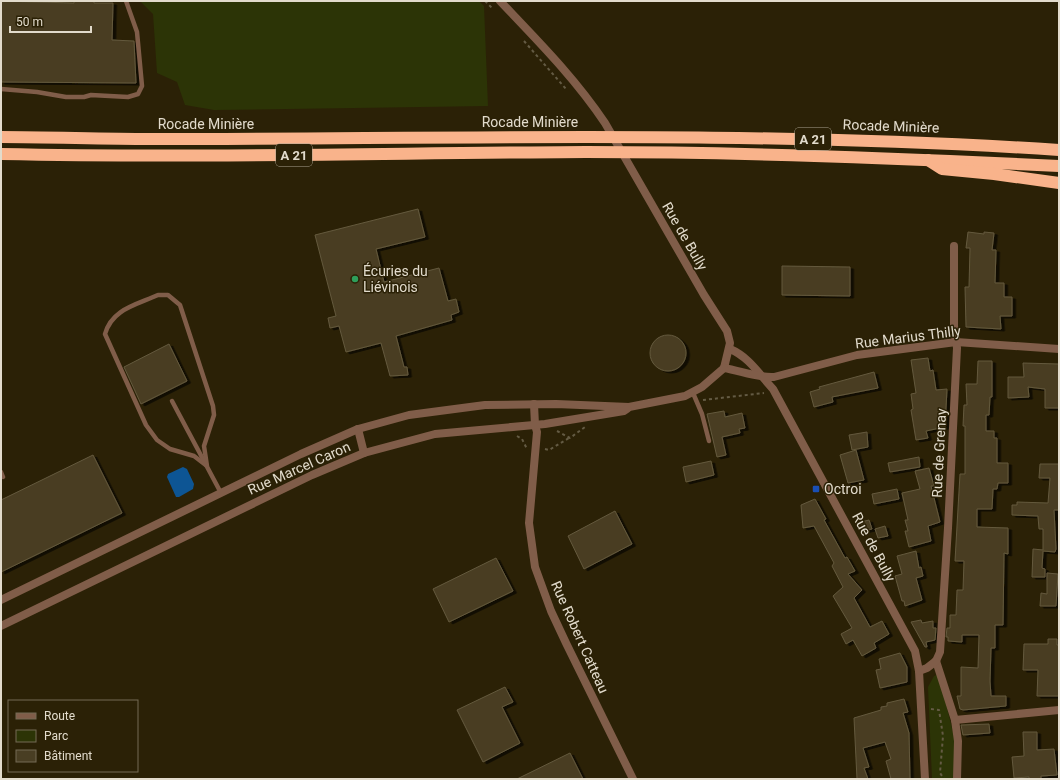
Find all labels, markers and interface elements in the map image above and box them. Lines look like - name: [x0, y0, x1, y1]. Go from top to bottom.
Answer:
- scale bar: [10, 8, 91, 34]
- text: 50 m: [16, 15, 43, 29]
- street label: Rocade Minière: [482, 114, 578, 130]
- street label: Rocade Minière: [158, 116, 254, 132]
- street label: Rocade Minière: [842, 116, 940, 136]
- road number: A 21: [795, 128, 831, 150]
- road number: A 21: [276, 144, 312, 166]
- street label: Rue de Bully: [659, 199, 711, 273]
- place label: Écuries du Liévinois: [363, 262, 428, 295]
- marker: Écuries du Liévinois: [350, 274, 360, 284]
- street label: Rue Marius Thilly: [854, 323, 962, 351]
- street label: Rue de Grenay: [929, 408, 949, 498]
- street label: Rue Marcel Caron: [245, 438, 353, 498]
- place label: Octroi: [824, 481, 862, 497]
- marker: Octroi: [811, 484, 821, 494]
- street label: Rue de Bully: [849, 510, 899, 585]
- street label: Rue Robert Catteau: [548, 579, 612, 695]
- legend: [8, 700, 138, 772]
- text: Route: [44, 709, 75, 723]
- text: Parc: [44, 729, 68, 743]
- text: Bâtiment: [44, 749, 92, 763]

